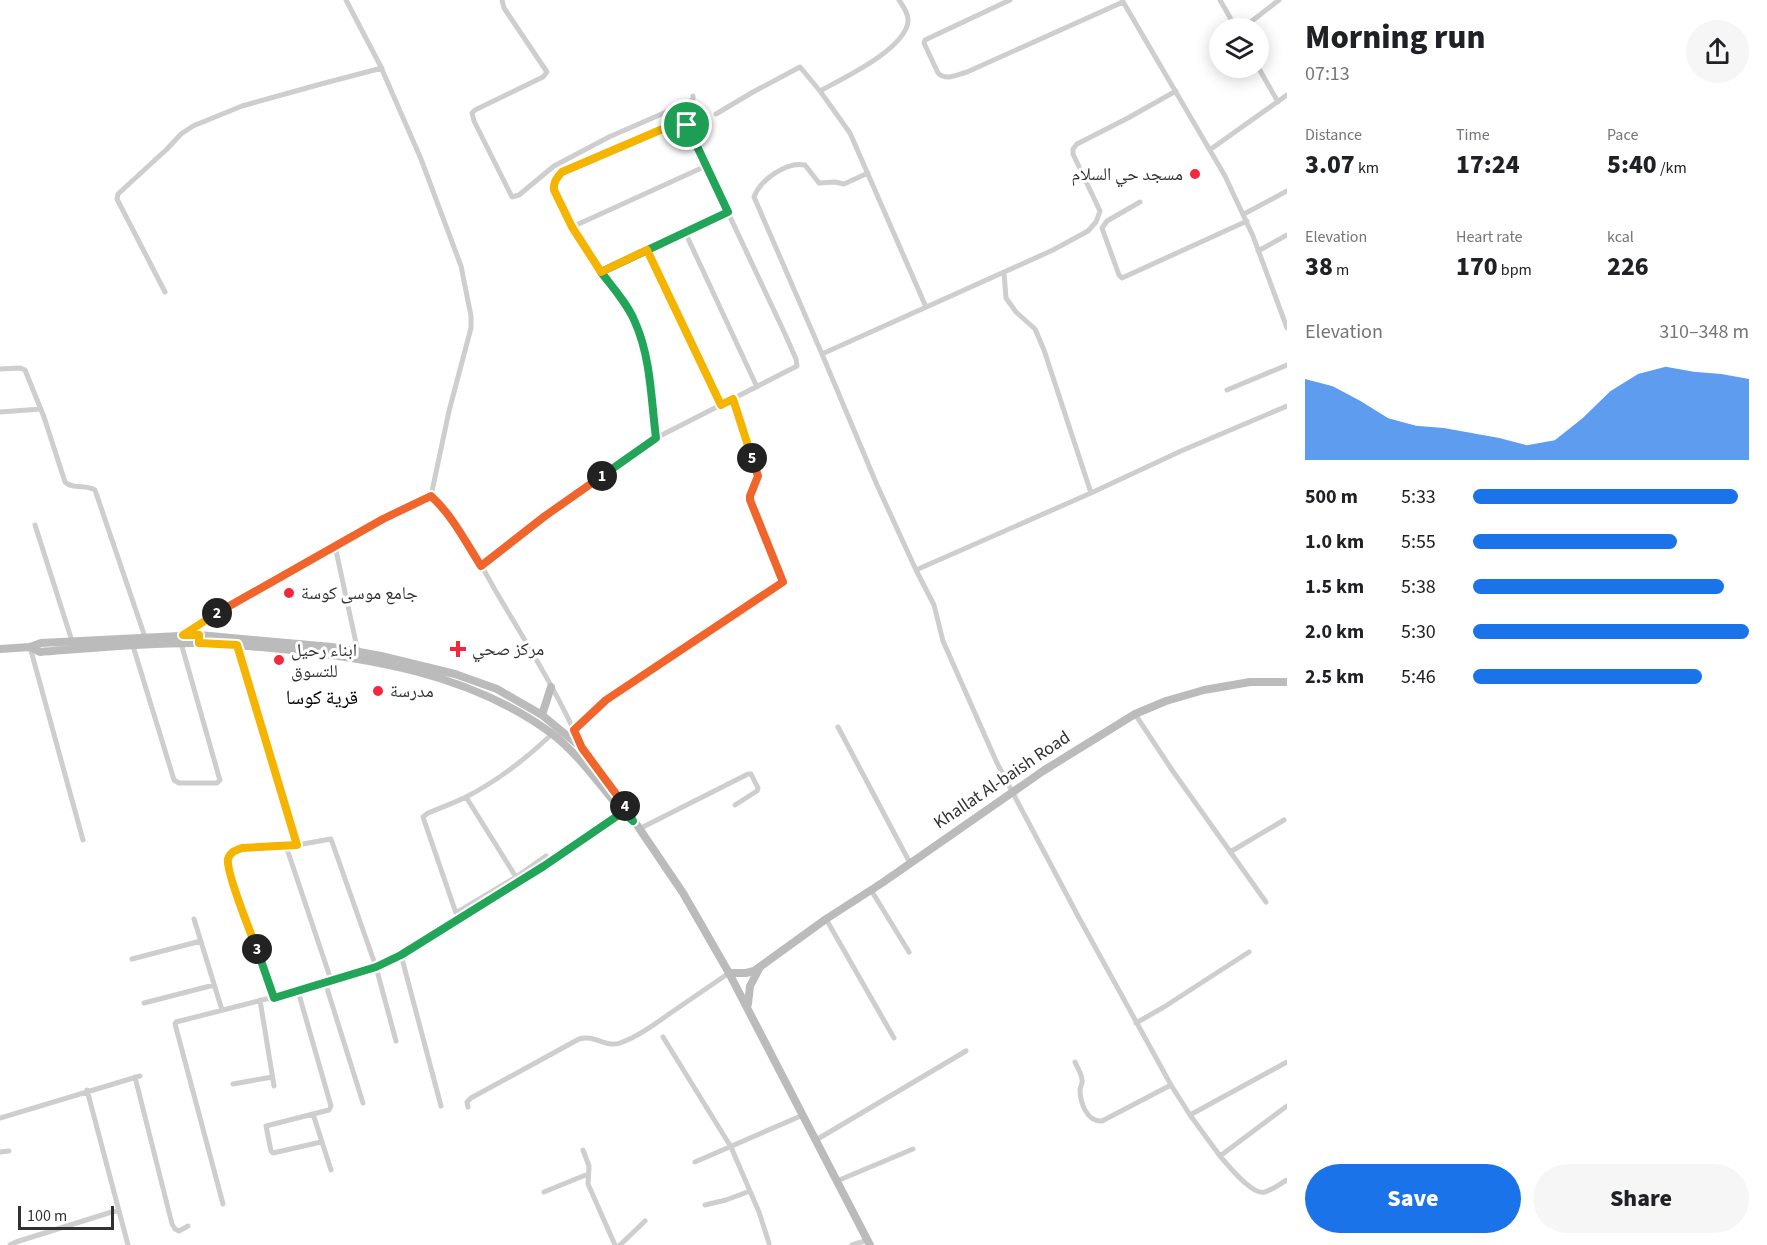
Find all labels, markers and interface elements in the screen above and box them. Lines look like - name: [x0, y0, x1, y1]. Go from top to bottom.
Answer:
- text: Morning run: [1305, 14, 1485, 61]
- map controls: [1209, 18, 1269, 78]
- button: layers: [1209, 18, 1269, 78]
- button: share: [1686, 20, 1749, 83]
- text: 07:13: [1305, 60, 1350, 88]
- pin: [661, 99, 712, 150]
- icon: arrive: [670, 108, 703, 141]
- text: Distance: [1305, 124, 1362, 146]
- text: Time: [1456, 124, 1490, 146]
- text: Pace: [1607, 124, 1638, 146]
- text: 3.07: [1305, 146, 1355, 183]
- text: 17:24: [1456, 146, 1520, 183]
- text: 5:40: [1607, 146, 1657, 183]
- text: km: [1355, 157, 1379, 179]
- text: /km: [1657, 157, 1687, 179]
- place label: مسجد حي السلام: [1072, 162, 1183, 188]
- marker: مسجد حي السلام: [1188, 167, 1202, 181]
- text: Elevation: [1305, 226, 1367, 248]
- text: Heart rate: [1456, 226, 1523, 248]
- text: kcal: [1607, 226, 1634, 248]
- text: 38: [1305, 248, 1333, 285]
- text: 170: [1456, 248, 1498, 285]
- text: 226: [1607, 248, 1649, 285]
- text: m: [1333, 259, 1349, 281]
- text: bpm: [1498, 259, 1532, 281]
- text: Elevation: [1305, 318, 1383, 346]
- text: 310–348 m: [1659, 318, 1749, 346]
- pin: 5: [737, 443, 767, 473]
- text: 5: [748, 447, 756, 469]
- pin: 1: [587, 461, 617, 491]
- text: 1: [598, 465, 606, 487]
- text: 500 m: [1305, 483, 1358, 511]
- text: 5:33: [1401, 483, 1436, 511]
- text: 1.0 km: [1305, 528, 1364, 556]
- text: 5:55: [1401, 528, 1436, 556]
- text: 1.5 km: [1305, 573, 1364, 601]
- text: 5:38: [1401, 573, 1436, 601]
- place label: جامع موسى كوسة: [301, 581, 418, 606]
- marker: جامع موسى كوسة: [282, 586, 296, 600]
- pin: 2: [202, 598, 232, 628]
- text: 2: [213, 602, 221, 624]
- text: 2.0 km: [1305, 618, 1364, 646]
- text: 5:30: [1401, 618, 1436, 646]
- place label: مركز صحي: [472, 637, 544, 663]
- place label: ابناء رحيل للتسوق: [291, 638, 357, 684]
- marker: مركز صحي: [449, 640, 467, 658]
- marker: ابناء رحيل للتسوق: [272, 653, 286, 667]
- text: 2.5 km: [1305, 663, 1364, 691]
- text: 5:46: [1401, 663, 1436, 691]
- place label: مدرسة: [390, 679, 434, 704]
- district label: قرية كوسا: [286, 684, 358, 712]
- marker: مدرسة: [371, 684, 385, 698]
- street label: Khallat Al-baish Road: [929, 725, 1075, 835]
- pin: 4: [610, 791, 640, 821]
- text: 4: [621, 795, 629, 817]
- pin: 3: [242, 934, 272, 964]
- text: 3: [253, 938, 261, 960]
- button: Save: [1305, 1164, 1521, 1233]
- button: Share: [1533, 1164, 1749, 1233]
- scale bar: [18, 1203, 114, 1230]
- text: 100 m: [27, 1205, 67, 1227]

